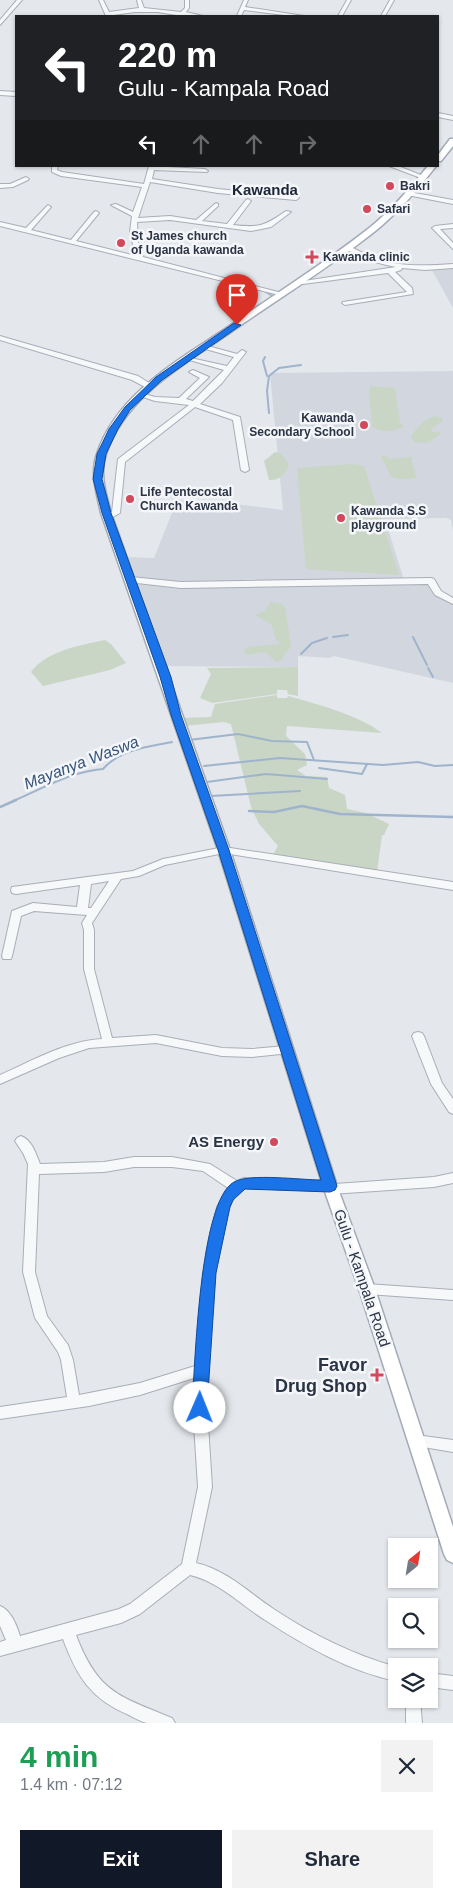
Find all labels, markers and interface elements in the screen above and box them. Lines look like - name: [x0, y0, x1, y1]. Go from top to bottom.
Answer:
- icon: left: [35, 35, 100, 100]
- text: 220 m: [118, 35, 217, 74]
- text: Gulu - Kampala Road: [118, 76, 330, 101]
- icon: left: [134, 130, 162, 158]
- icon: ahead: [187, 130, 215, 158]
- icon: ahead: [240, 130, 268, 158]
- icon: right: [293, 130, 321, 158]
- place label: Bakri: [400, 179, 430, 193]
- marker: Bakri: [384, 180, 396, 192]
- district label: Kawanda: [232, 181, 299, 198]
- place label: Safari: [377, 202, 410, 216]
- marker: Safari: [361, 203, 373, 215]
- place label: St James church of Uganda kawanda: [131, 229, 244, 257]
- marker: St James church of Uganda kawanda: [115, 237, 127, 249]
- marker: Kawanda clinic: [305, 250, 319, 264]
- place label: Kawanda clinic: [323, 250, 410, 264]
- pin: [216, 274, 258, 325]
- icon: arrive: [223, 281, 251, 309]
- place label: Kawanda Secondary School: [249, 411, 354, 439]
- marker: Kawanda Secondary School: [358, 419, 370, 431]
- place label: Life Pentecostal Church Kawanda: [140, 485, 238, 513]
- marker: Life Pentecostal Church Kawanda: [124, 493, 136, 505]
- place label: Kawanda S.S playground: [351, 504, 426, 532]
- marker: Kawanda S.S playground: [335, 512, 347, 524]
- water label: Mayanya Waswa: [21, 733, 141, 792]
- place label: AS Energy: [188, 1133, 265, 1150]
- marker: AS Energy: [268, 1136, 280, 1148]
- street label: Gulu - Kampala Road: [331, 1207, 394, 1349]
- place label: Favor Drug Shop: [275, 1355, 367, 1396]
- marker: Favor Drug Shop: [371, 1369, 383, 1381]
- position arrow: [173, 1381, 225, 1433]
- north arrow: [388, 1538, 438, 1588]
- map controls: [388, 1538, 438, 1708]
- button: search: [388, 1598, 438, 1648]
- button: layers: [388, 1658, 438, 1708]
- text: 4 min: [20, 1740, 98, 1773]
- button: close: [381, 1740, 433, 1792]
- text: 1.4 km · 07:12: [20, 1776, 122, 1793]
- button: Exit: [20, 1830, 222, 1888]
- button: Share: [232, 1830, 433, 1888]

